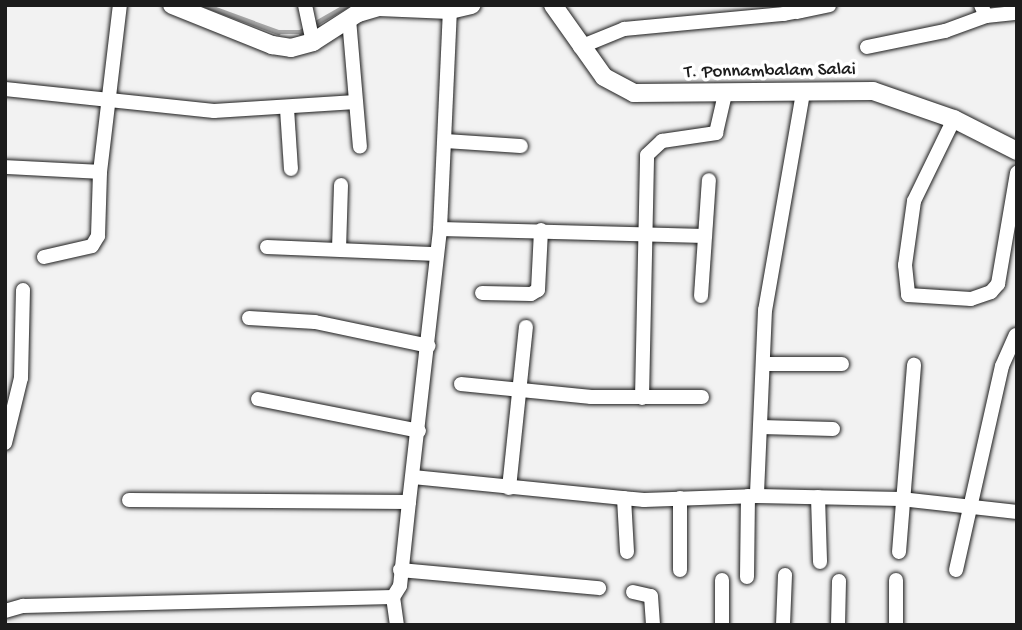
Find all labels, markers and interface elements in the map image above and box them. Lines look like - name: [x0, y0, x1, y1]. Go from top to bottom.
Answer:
- street label: T. Ponnambalam Salai: [684, 59, 856, 85]

